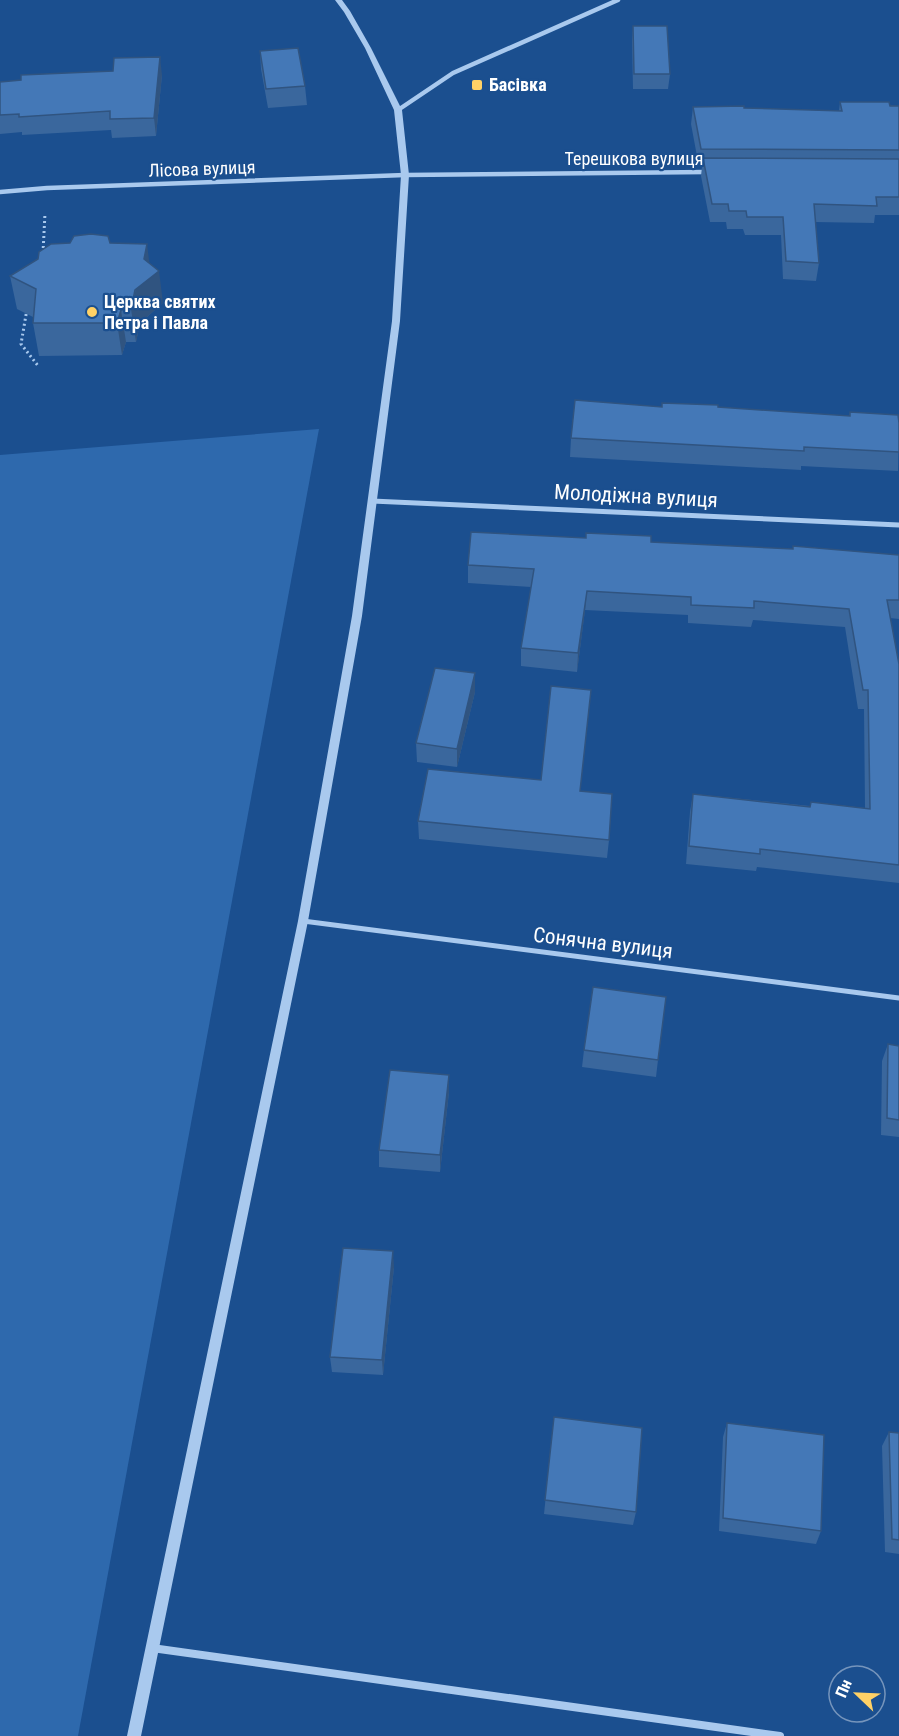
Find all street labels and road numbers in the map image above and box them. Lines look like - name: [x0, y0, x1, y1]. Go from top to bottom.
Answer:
- street label: Терешкова вулиця: [565, 148, 703, 169]
- street label: Лісова вулиця: [148, 156, 256, 181]
- street label: Молодіжна вулиця: [554, 480, 718, 512]
- street label: Сонячна вулиця: [532, 923, 674, 963]

